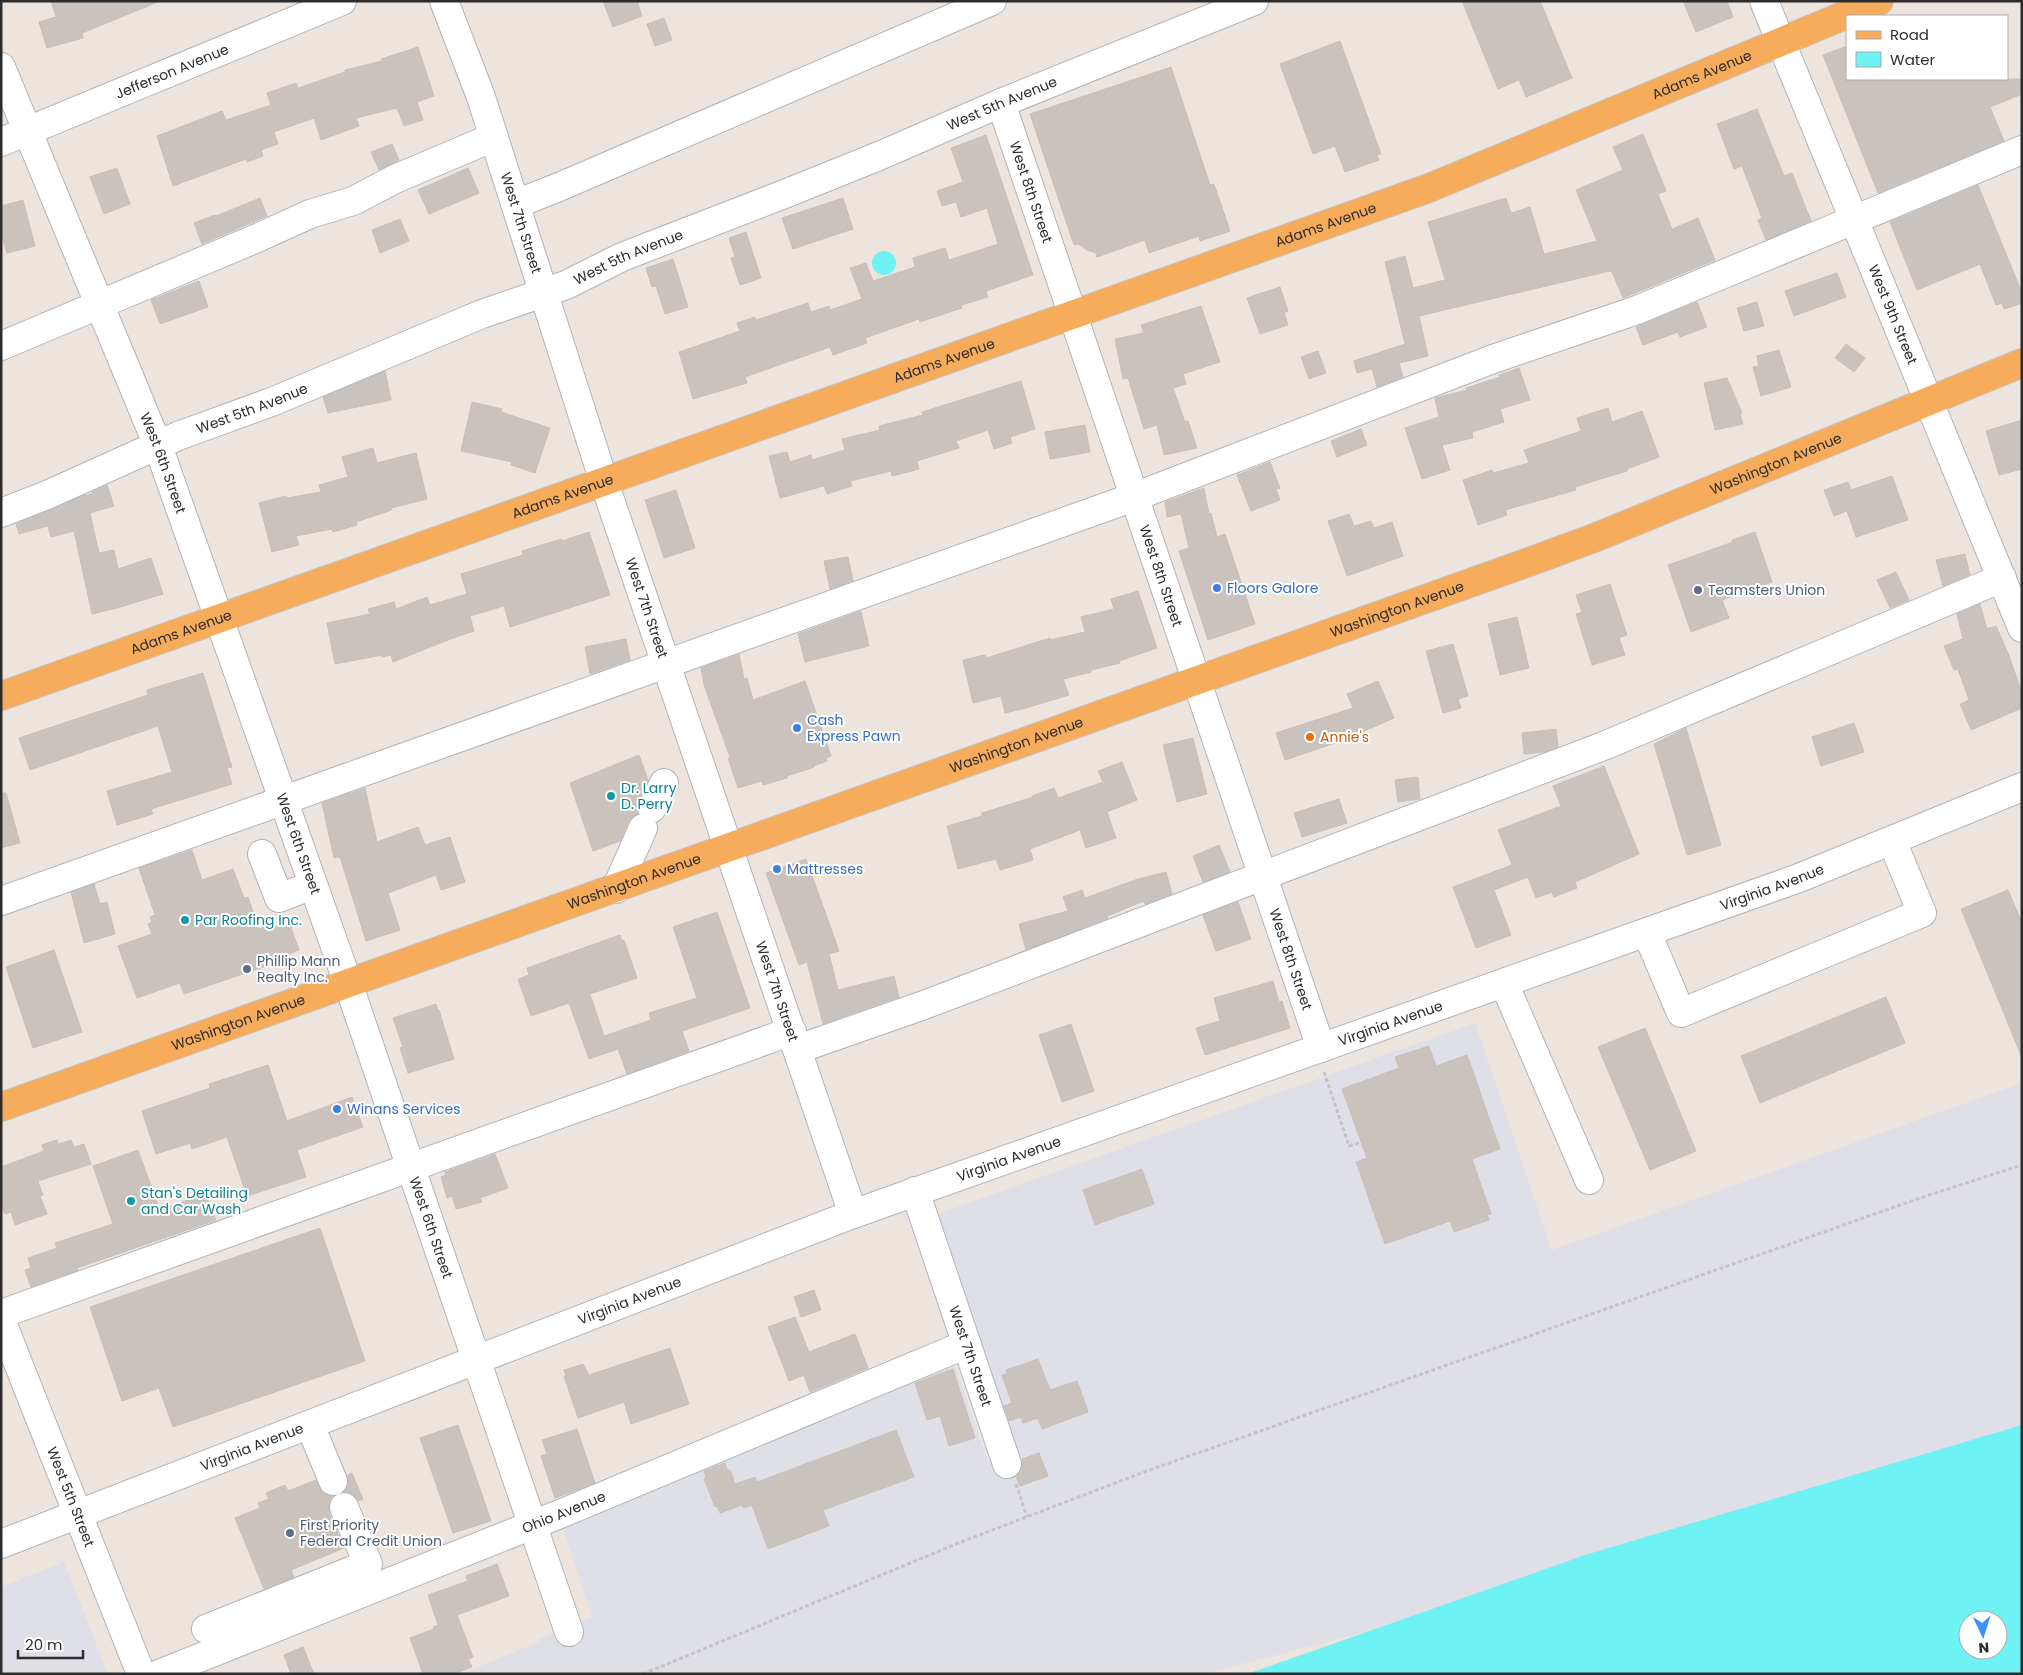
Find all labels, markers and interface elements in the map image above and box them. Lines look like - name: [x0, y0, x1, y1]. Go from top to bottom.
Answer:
- legend: [1846, 15, 2008, 80]
- text: Road: [1890, 24, 1929, 45]
- street label: Jefferson Avenue: [112, 39, 232, 104]
- street label: Adams Avenue: [1649, 45, 1755, 104]
- text: Water: [1890, 49, 1936, 70]
- street label: West 5th Avenue: [944, 71, 1060, 135]
- street label: West 8th Street: [1005, 139, 1058, 246]
- street label: West 7th Street: [496, 170, 547, 276]
- street label: Adams Avenue: [1272, 197, 1379, 252]
- street label: West 5th Avenue: [570, 224, 686, 290]
- street label: West 9th Street: [1864, 262, 1922, 367]
- street label: Adams Avenue: [891, 333, 998, 388]
- street label: West 5th Avenue: [193, 378, 311, 439]
- street label: West 6th Street: [135, 409, 191, 516]
- street label: Washington Avenue: [1707, 428, 1845, 500]
- street label: Adams Avenue: [509, 469, 616, 524]
- street label: West 8th Street: [1135, 522, 1188, 629]
- street label: West 7th Street: [620, 555, 673, 661]
- street label: Washington Avenue: [1327, 576, 1467, 642]
- place label: Floors Galore: [1227, 578, 1319, 598]
- place label: Teamsters Union: [1708, 580, 1825, 600]
- marker: Floors Galore: [1211, 582, 1223, 594]
- marker: Teamsters Union: [1692, 584, 1704, 596]
- street label: Adams Avenue: [127, 605, 235, 659]
- place label: Cash Express Pawn: [807, 710, 901, 746]
- street label: Washington Avenue: [947, 712, 1086, 778]
- marker: Cash Express Pawn: [791, 722, 803, 734]
- place label: Annie's: [1320, 727, 1369, 747]
- marker: Annie's: [1304, 731, 1316, 743]
- place label: Dr. Larry D. Perry: [621, 778, 677, 814]
- street label: West 6th Street: [272, 790, 326, 897]
- marker: Dr. Larry D. Perry: [605, 790, 617, 802]
- street label: Washington Avenue: [564, 848, 704, 914]
- place label: Mattresses: [787, 859, 863, 879]
- street label: Virginia Avenue: [1717, 859, 1827, 915]
- marker: Mattresses: [771, 863, 783, 875]
- street label: West 8th Street: [1264, 906, 1317, 1013]
- place label: Par Roofing Inc.: [195, 910, 302, 930]
- marker: Par Roofing Inc.: [179, 914, 191, 926]
- street label: West 7th Street: [751, 938, 804, 1044]
- place label: Phillip Mann Realty Inc.: [257, 951, 340, 987]
- marker: Phillip Mann Realty Inc.: [241, 963, 253, 975]
- street label: Washington Avenue: [169, 989, 308, 1055]
- street label: Virginia Avenue: [1336, 995, 1446, 1051]
- place label: Winans Services: [347, 1099, 460, 1119]
- marker: Winans Services: [331, 1103, 343, 1115]
- street label: Virginia Avenue: [954, 1131, 1064, 1186]
- street label: West 6th Street: [405, 1174, 458, 1281]
- place label: Stan's Detailing and Car Wash: [141, 1183, 248, 1219]
- marker: Stan's Detailing and Car Wash: [125, 1195, 137, 1207]
- street label: Virginia Avenue: [575, 1271, 684, 1330]
- street label: West 7th Street: [944, 1303, 997, 1409]
- street label: Virginia Avenue: [197, 1418, 307, 1476]
- street label: West 5th Street: [42, 1444, 100, 1550]
- street label: Ohio Avenue: [519, 1486, 609, 1538]
- place label: First Priority Federal Credit Union: [300, 1515, 442, 1551]
- marker: First Priority Federal Credit Union: [284, 1527, 296, 1539]
- north arrow: [1958, 1610, 2008, 1660]
- scale bar: [18, 1628, 82, 1660]
- text: 20 m: [25, 1634, 63, 1655]
- text: N: [1978, 1638, 1990, 1658]

